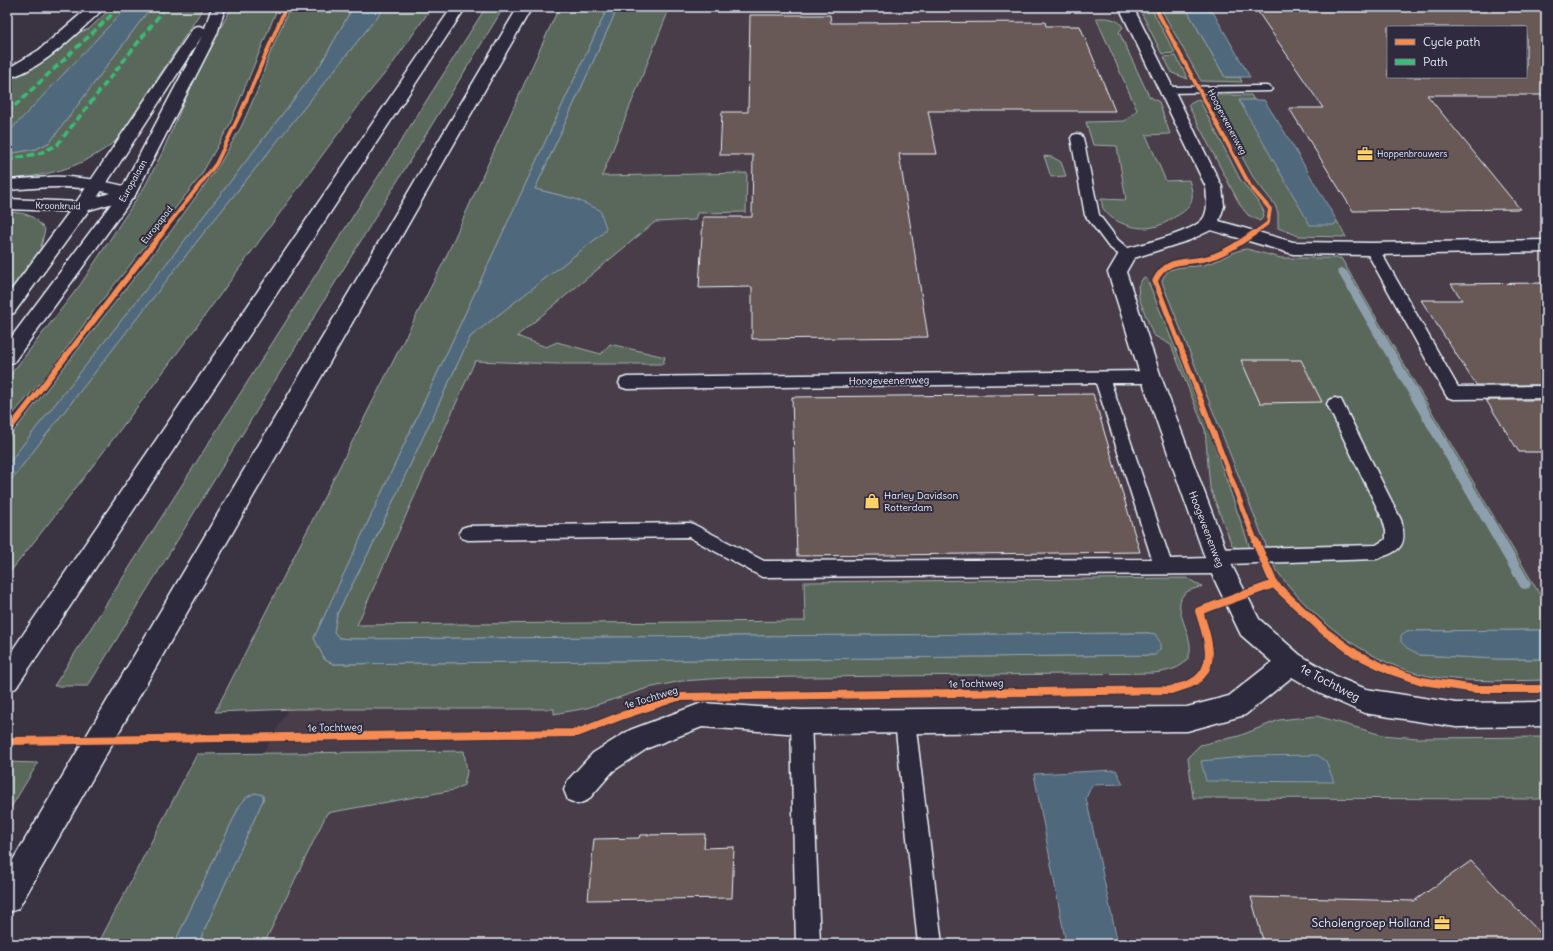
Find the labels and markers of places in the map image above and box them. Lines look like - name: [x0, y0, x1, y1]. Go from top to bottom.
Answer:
- office icon: Hoppenbrouwers: [1356, 145, 1374, 163]
- place label: Hoppenbrouwers: [1377, 148, 1447, 159]
- place label: Harley Davidson Rotterdam: [884, 489, 959, 514]
- shop icon: Harley Davidson Rotterdam: [863, 492, 881, 510]
- office icon: Scholengroep Holland: [1433, 914, 1451, 932]
- place label: Scholengroep Holland: [1311, 915, 1430, 930]

